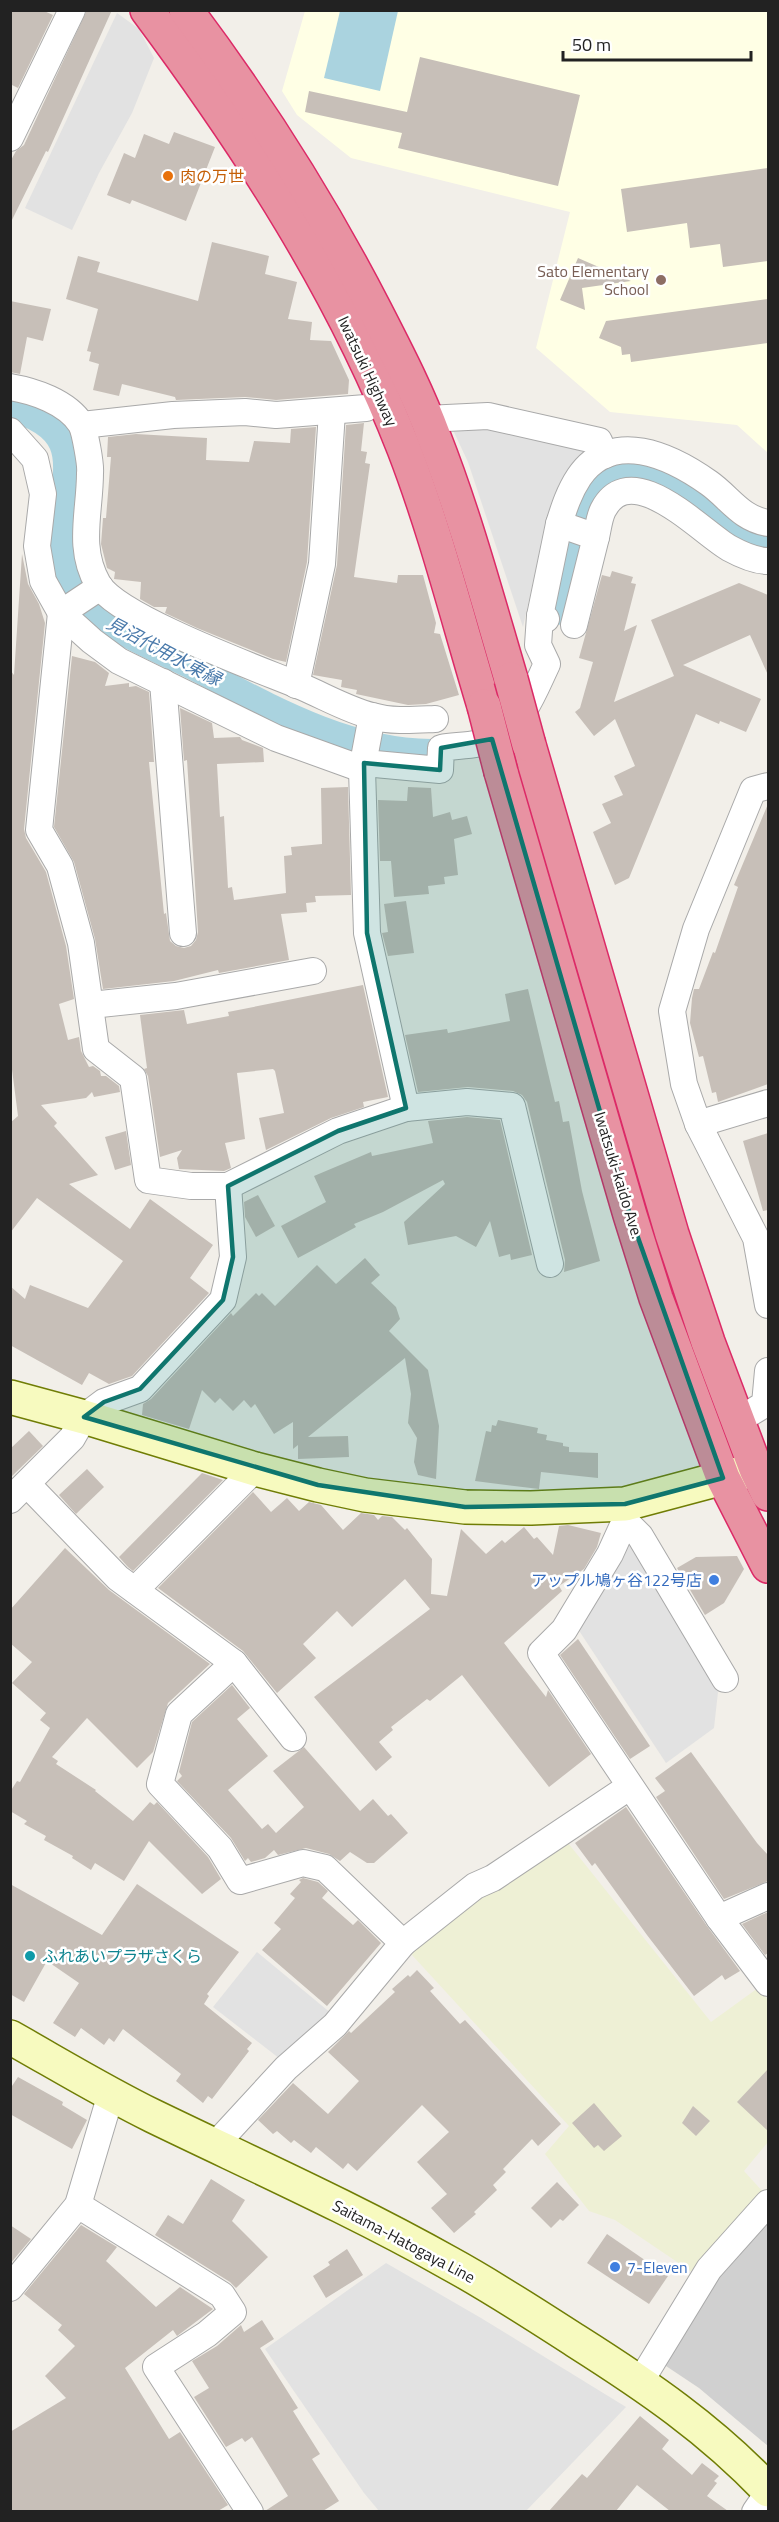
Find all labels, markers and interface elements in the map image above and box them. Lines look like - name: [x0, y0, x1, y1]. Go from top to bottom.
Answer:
- scale bar: [563, 24, 750, 62]
- text: 50 m: [572, 31, 611, 58]
- place label: 肉の万世: [180, 164, 244, 188]
- marker: 肉の万世: [161, 169, 175, 183]
- place label: Sato Elementary School: [537, 259, 649, 301]
- marker: Sato Elementary School: [654, 273, 668, 287]
- street label: Iwatsuki Highway: [332, 312, 404, 430]
- water label: 見沼代用水東縁: [102, 610, 228, 693]
- street label: Iwatsuki-kaido Ave.: [588, 1109, 650, 1241]
- place label: アップル鳩ヶ谷122号店: [531, 1568, 702, 1592]
- marker: アップル鳩ヶ谷122号店: [707, 1573, 721, 1587]
- place label: ふれあいプラザさくら: [42, 1944, 202, 1968]
- marker: ふれあいプラザさくら: [23, 1949, 37, 1963]
- street label: Saitama-Hatogaya Line: [329, 2193, 479, 2289]
- place label: 7-Eleven: [627, 2255, 688, 2279]
- marker: 7-Eleven: [608, 2260, 622, 2274]

